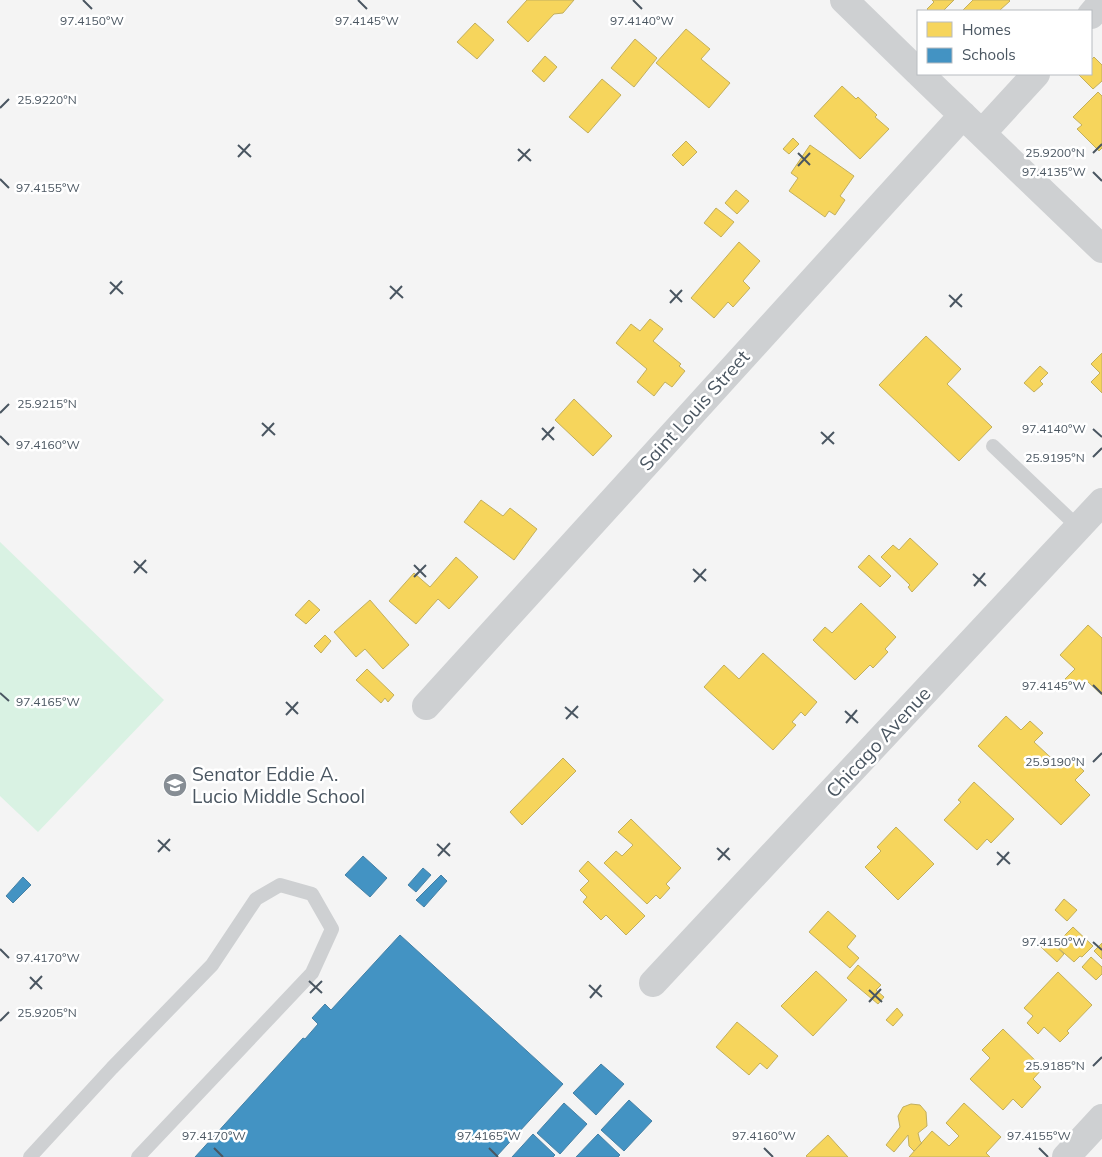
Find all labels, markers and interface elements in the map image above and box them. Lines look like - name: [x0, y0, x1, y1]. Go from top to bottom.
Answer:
- legend: [917, 10, 1092, 75]
- text: 97.4150°W: [60, 13, 124, 28]
- text: 97.4145°W: [335, 13, 399, 28]
- text: 97.4140°W: [610, 13, 674, 28]
- text: Homes: [962, 20, 1011, 39]
- text: Schools: [962, 45, 1016, 64]
- text: 25.9220°N: [17, 92, 77, 107]
- text: 25.9200°N: [1025, 145, 1085, 160]
- text: 97.4135°W: [1022, 164, 1086, 179]
- text: 97.4155°W: [16, 180, 80, 195]
- street label: Saint Louis Street: [634, 344, 755, 475]
- text: 25.9215°N: [17, 396, 77, 411]
- text: 97.4140°W: [1022, 421, 1086, 436]
- text: 97.4160°W: [16, 437, 80, 452]
- text: 25.9195°N: [1025, 450, 1085, 465]
- text: 97.4145°W: [1022, 678, 1086, 693]
- street label: Chicago Avenue: [821, 682, 935, 802]
- text: 97.4165°W: [16, 694, 80, 709]
- text: 25.9190°N: [1025, 754, 1085, 769]
- place label: Senator Eddie A. Lucio Middle School: [192, 762, 365, 808]
- school or university icon: Senator Eddie A. Lucio Middle School: [162, 772, 188, 798]
- text: 97.4150°W: [1022, 934, 1086, 949]
- text: 97.4170°W: [16, 950, 80, 965]
- text: 25.9205°N: [17, 1005, 77, 1020]
- text: 25.9185°N: [1025, 1058, 1085, 1073]
- text: 97.4170°W: [182, 1128, 246, 1143]
- text: 97.4165°W: [457, 1128, 521, 1143]
- text: 97.4160°W: [732, 1128, 796, 1143]
- text: 97.4155°W: [1007, 1128, 1071, 1143]

